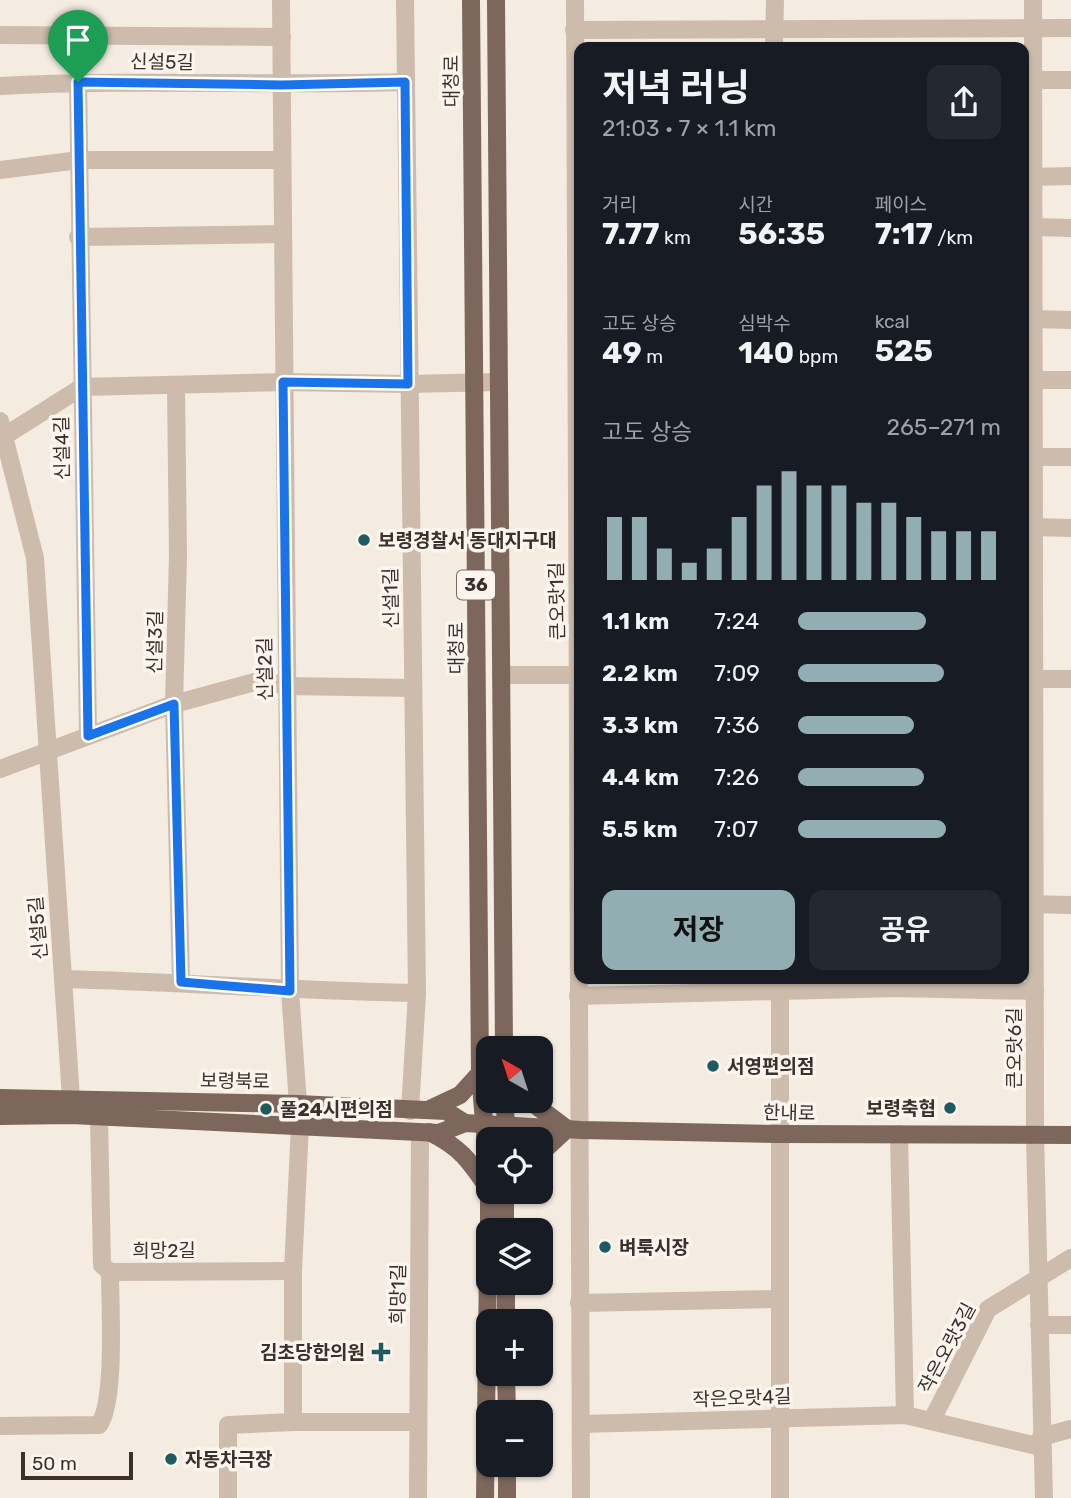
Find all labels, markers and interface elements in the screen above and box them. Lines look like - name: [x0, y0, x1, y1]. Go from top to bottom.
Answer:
- pin: [48, 10, 108, 82]
- icon: arrive: [59, 21, 97, 59]
- street label: 신설5길: [130, 50, 194, 74]
- street label: 대청로: [440, 55, 463, 107]
- text: 저녁 러닝: [602, 65, 750, 111]
- button: share: [927, 65, 1001, 139]
- text: 21:03 · 7 × 1.1 km: [602, 114, 776, 142]
- text: 거리: [602, 193, 637, 216]
- text: 시간: [738, 193, 773, 216]
- text: 페이스: [875, 193, 927, 216]
- text: 7.77: [602, 216, 659, 252]
- text: 56:35: [738, 216, 825, 252]
- text: 7:17: [875, 216, 933, 252]
- text: km: [659, 226, 691, 249]
- text: /km: [933, 226, 973, 249]
- text: kcal: [875, 310, 910, 333]
- text: 고도 상승: [602, 312, 677, 335]
- text: 심박수: [738, 312, 791, 335]
- text: 525: [875, 333, 933, 369]
- text: 49: [602, 335, 642, 371]
- text: 140: [738, 335, 794, 371]
- text: m: [642, 345, 663, 368]
- text: bpm: [794, 345, 838, 368]
- text: 265–271 m: [886, 413, 1001, 441]
- street label: 신설4길: [50, 416, 74, 480]
- text: 고도 상승: [602, 418, 692, 446]
- place label: 보령경찰서 동대지구대: [378, 529, 557, 552]
- marker: 보령경찰서 동대지구대: [356, 532, 372, 548]
- street label: 큰오랏1길: [545, 562, 569, 640]
- street label: 신설1길: [379, 568, 403, 628]
- road number: 36: [457, 570, 495, 600]
- text: 1.1 km: [602, 607, 669, 635]
- text: 7:24: [714, 607, 759, 635]
- street label: 신설3길: [143, 610, 167, 674]
- street label: 대청로: [445, 622, 468, 674]
- street label: 신설2길: [253, 637, 277, 701]
- text: 2.2 km: [602, 659, 678, 687]
- text: 7:09: [714, 659, 760, 687]
- text: 3.3 km: [602, 711, 678, 739]
- text: 7:36: [714, 711, 759, 739]
- text: 4.4 km: [602, 763, 679, 791]
- text: 7:26: [714, 763, 759, 791]
- text: 5.5 km: [602, 815, 678, 843]
- text: 7:07: [714, 815, 758, 843]
- button: 저장: [602, 890, 795, 970]
- button: 공유: [809, 890, 1001, 970]
- street label: 신설5길: [24, 895, 52, 961]
- street label: 큰오랏6길: [1003, 1007, 1026, 1089]
- north arrow: [476, 1036, 553, 1113]
- map controls: [476, 1036, 553, 1477]
- place label: 서영편의점: [727, 1055, 814, 1078]
- marker: 서영편의점: [705, 1058, 721, 1074]
- street label: 보령북로: [200, 1069, 270, 1093]
- place label: 보령축협: [866, 1097, 936, 1120]
- place label: 풀24시편의점: [280, 1098, 393, 1121]
- marker: 보령축협: [942, 1100, 958, 1116]
- marker: 풀24시편의점: [258, 1101, 274, 1117]
- street label: 한내로: [763, 1101, 815, 1125]
- button: locate: [476, 1127, 553, 1204]
- button: layers: [476, 1218, 553, 1295]
- place label: 벼룩시장: [619, 1236, 689, 1259]
- street label: 희망2길: [132, 1239, 196, 1262]
- marker: 벼룩시장: [597, 1239, 613, 1255]
- street label: 희망1길: [386, 1264, 410, 1324]
- street label: 작은오랏3길: [914, 1299, 980, 1397]
- button: +: [476, 1309, 553, 1386]
- place label: 김초당한의원: [260, 1341, 365, 1364]
- marker: 김초당한의원: [371, 1342, 391, 1362]
- street label: 작은오랏4길: [692, 1385, 792, 1411]
- button: −: [476, 1400, 553, 1477]
- place label: 자동차극장: [185, 1448, 272, 1471]
- scale bar: [21, 1449, 133, 1481]
- marker: 자동차극장: [163, 1451, 179, 1467]
- text: 50 m: [32, 1452, 77, 1475]

